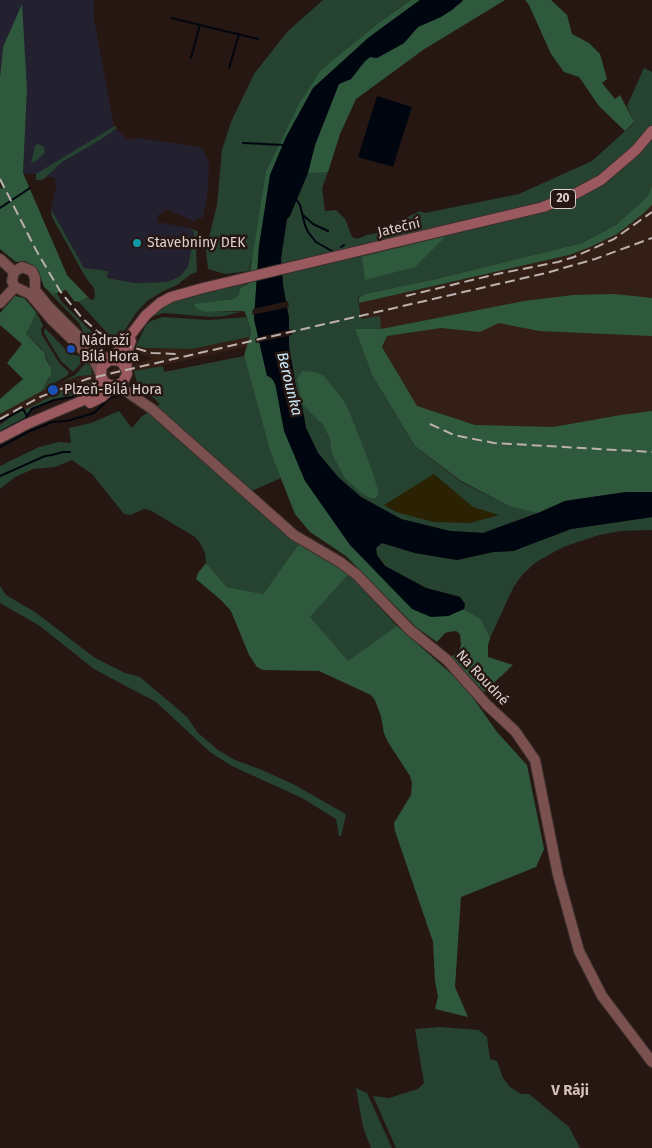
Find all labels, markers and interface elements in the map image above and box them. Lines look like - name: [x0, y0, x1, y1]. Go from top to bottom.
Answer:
- road number: 20: [550, 190, 576, 208]
- street label: Jateční: [376, 215, 422, 241]
- place label: Stavebniny DEK: [147, 235, 245, 251]
- marker: Stavebniny DEK: [131, 237, 143, 249]
- place label: Nádraží Bílá Hora: [81, 333, 139, 366]
- marker: Nádraží Bílá Hora: [65, 343, 77, 355]
- water label: Berounka: [272, 350, 306, 418]
- place label: Plzeň-Bílá Hora: [64, 382, 162, 398]
- marker: Plzeň-Bílá Hora: [46, 383, 60, 397]
- street label: Na Roudné: [452, 647, 512, 709]
- district label: V Ráji: [551, 1082, 589, 1100]

